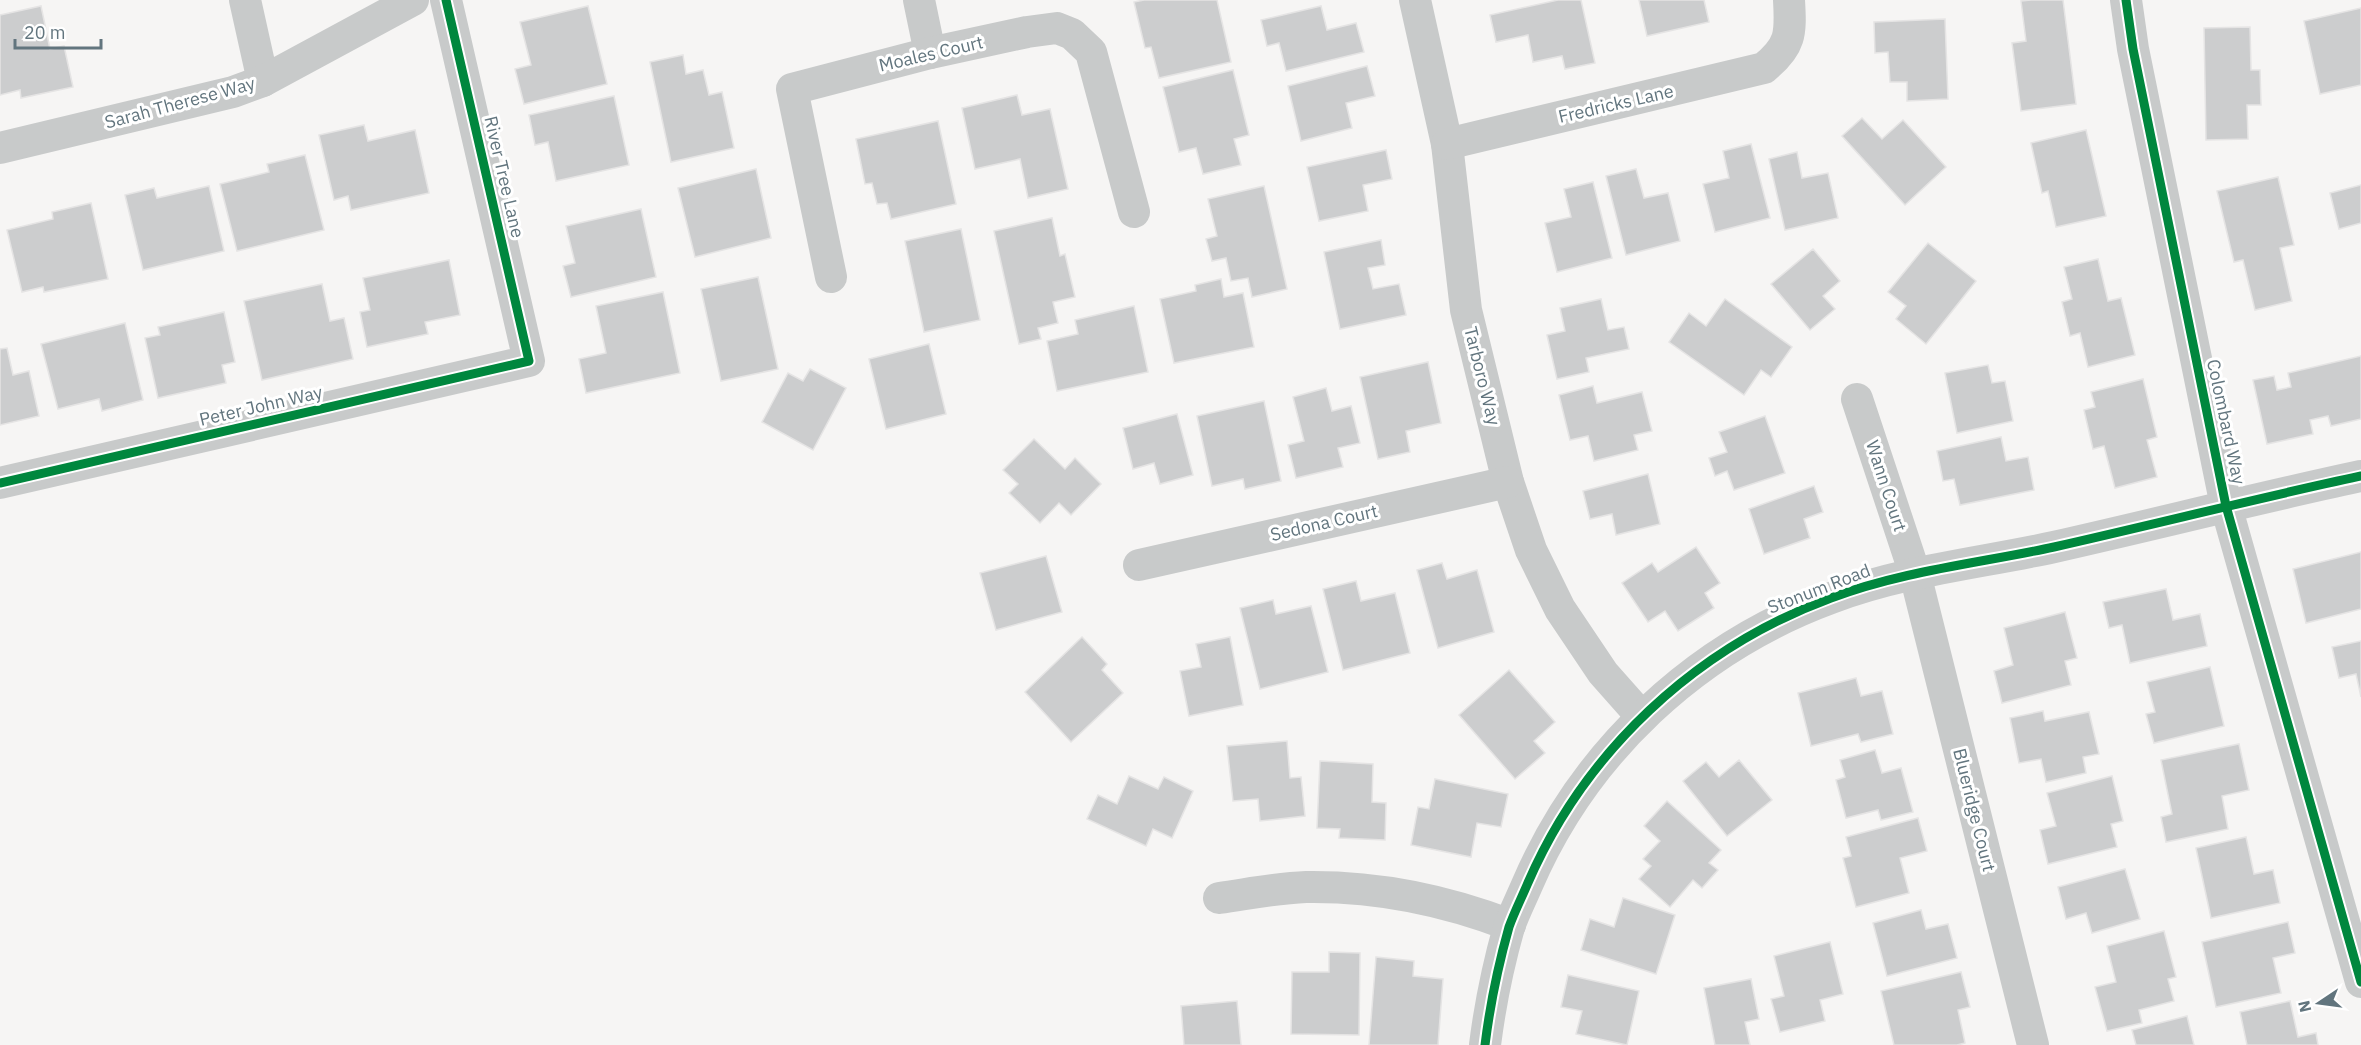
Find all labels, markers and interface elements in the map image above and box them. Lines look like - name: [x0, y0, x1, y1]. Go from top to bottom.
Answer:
- scale bar: [15, 12, 100, 50]
- text: 20 m: [24, 21, 66, 44]
- street label: Moales Court: [876, 30, 985, 77]
- street label: Sarah Therese Way: [102, 71, 258, 134]
- street label: Fredricks Lane: [1556, 79, 1676, 128]
- street label: River Tree Lane: [479, 114, 530, 240]
- street label: Tarboro Way: [1459, 324, 1506, 428]
- street label: Colombard Way: [2202, 357, 2251, 487]
- street label: Peter John Way: [197, 380, 325, 431]
- street label: Wann Court: [1861, 437, 1912, 534]
- street label: Sedona Court: [1268, 499, 1380, 546]
- street label: Stonum Road: [1764, 558, 1874, 619]
- street label: Blueridge Court: [1948, 746, 2001, 874]
- north arrow: [2289, 973, 2349, 1033]
- text: N: [2293, 998, 2315, 1014]

